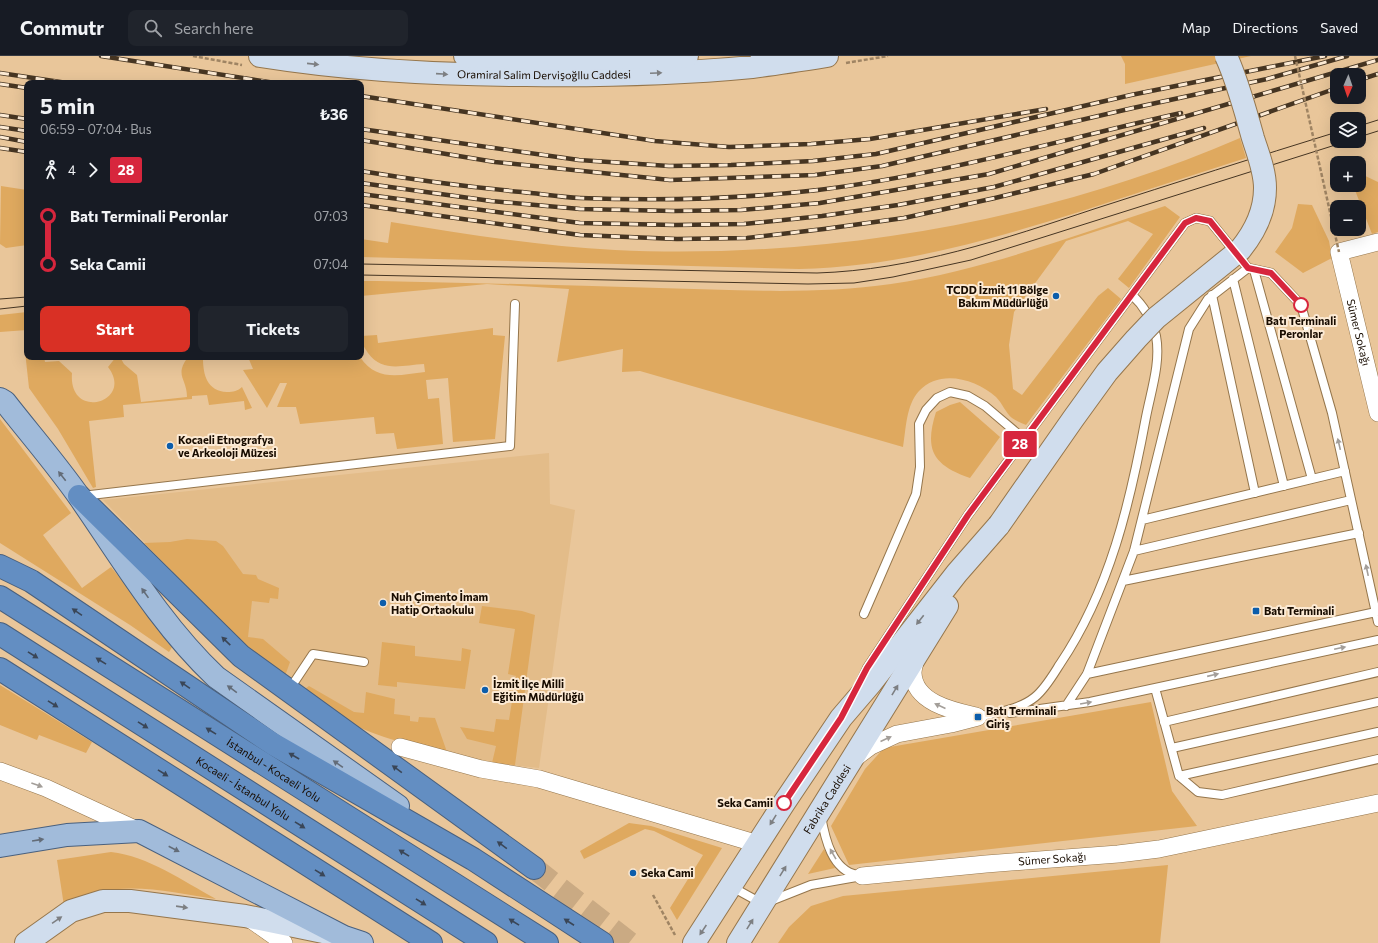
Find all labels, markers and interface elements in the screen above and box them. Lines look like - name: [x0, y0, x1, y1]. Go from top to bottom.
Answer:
- search box: [128, 10, 408, 46]
- text: Commutr: [20, 16, 104, 39]
- icon: search: [142, 17, 164, 39]
- text: Search here: [174, 19, 254, 37]
- text: Map: [1182, 19, 1211, 36]
- text: Directions: [1233, 19, 1298, 36]
- text: Saved: [1320, 19, 1358, 36]
- one-way arrow: [307, 61, 319, 67]
- street label: Oramiral Salim Dervişoğllu Caddesi: [457, 67, 631, 81]
- north arrow: [1330, 68, 1366, 104]
- map controls: [1330, 68, 1366, 236]
- one-way arrow: [436, 70, 448, 77]
- one-way arrow: [650, 70, 663, 76]
- text: 5 min: [40, 92, 95, 119]
- text: ₺36: [320, 105, 348, 123]
- button: layers: [1330, 112, 1366, 148]
- text: 06:59 – 07:04 · Bus: [40, 121, 152, 137]
- button: +: [1330, 156, 1366, 192]
- icon: walk: [40, 159, 62, 181]
- icon: forward: [82, 159, 104, 181]
- text: 28: [118, 161, 134, 178]
- text: 4: [68, 162, 76, 178]
- button: −: [1330, 200, 1366, 236]
- text: Batı Terminali Peronlar: [70, 207, 228, 225]
- text: 07:03: [314, 208, 348, 224]
- text: Seka Camii: [70, 255, 146, 273]
- text: 07:04: [313, 256, 348, 272]
- place label: TCDD İzmit 11 Bölge Bakım Müdürlüğü: [946, 283, 1048, 309]
- marker: TCDD İzmit 11 Bölge Bakım Müdürlüğü: [1051, 291, 1061, 301]
- marker: Batı Terminali Peronlar: [1293, 297, 1309, 313]
- street label: Sümer Sokağı: [1345, 298, 1373, 367]
- button: Start: [40, 306, 190, 352]
- button: Tickets: [198, 306, 348, 352]
- place label: Batı Terminali Peronlar: [1266, 314, 1336, 340]
- line badge: 28: [1002, 431, 1038, 457]
- place label: Kocaeli Etnografya ve Arkeoloji Müzesi: [178, 433, 277, 459]
- text: 28: [1012, 435, 1028, 452]
- one-way arrow: [1335, 437, 1341, 450]
- marker: Kocaeli Etnografya ve Arkeoloji Müzesi: [165, 441, 175, 451]
- one-way arrow: [58, 470, 67, 481]
- one-way arrow: [1363, 564, 1369, 577]
- one-way arrow: [141, 588, 149, 598]
- place label: Nuh Çimento İmam Hatip Ortaokulu: [391, 590, 488, 616]
- marker: Nuh Çimento İmam Hatip Ortaokulu: [378, 598, 388, 608]
- place label: Batı Terminali: [1264, 604, 1334, 617]
- marker: Batı Terminali: [1251, 606, 1261, 616]
- one-way arrow: [72, 608, 82, 616]
- one-way arrow: [916, 614, 925, 625]
- one-way arrow: [221, 636, 231, 646]
- one-way arrow: [1334, 644, 1346, 650]
- one-way arrow: [28, 651, 38, 659]
- one-way arrow: [95, 658, 107, 665]
- one-way arrow: [1207, 672, 1219, 678]
- place label: İzmit İlçe Milli Eğitim Müdürlüğü: [493, 677, 584, 703]
- one-way arrow: [180, 681, 190, 689]
- one-way arrow: [227, 685, 237, 693]
- marker: İzmit İlçe Milli Eğitim Müdürlüğü: [480, 685, 490, 695]
- one-way arrow: [891, 685, 899, 695]
- one-way arrow: [47, 700, 59, 707]
- one-way arrow: [1080, 700, 1092, 706]
- one-way arrow: [935, 703, 946, 709]
- place label: Batı Terminali Giriş: [986, 704, 1056, 730]
- marker: Batı Terminali Giriş: [973, 712, 983, 722]
- one-way arrow: [138, 721, 148, 729]
- one-way arrow: [206, 727, 216, 735]
- street label: İstanbul - Kocaeli Yolu: [225, 734, 324, 804]
- one-way arrow: [880, 736, 892, 742]
- street label: Kocaeli - İstanbul Yolu: [194, 753, 293, 823]
- one-way arrow: [288, 753, 299, 759]
- one-way arrow: [333, 760, 343, 768]
- street label: Fabrika Caddesi: [800, 762, 853, 836]
- one-way arrow: [391, 765, 402, 773]
- one-way arrow: [157, 769, 168, 777]
- one-way arrow: [31, 782, 43, 788]
- marker: Seka Camii: [776, 795, 792, 811]
- place label: Seka Camii: [717, 796, 773, 809]
- one-way arrow: [769, 814, 776, 826]
- one-way arrow: [294, 821, 306, 828]
- one-way arrow: [32, 837, 45, 843]
- one-way arrow: [497, 841, 507, 849]
- one-way arrow: [168, 846, 180, 852]
- one-way arrow: [398, 849, 410, 856]
- one-way arrow: [829, 849, 836, 860]
- street label: Sümer Sokağı: [1018, 849, 1087, 868]
- place label: Seka Cami: [641, 866, 694, 879]
- one-way arrow: [779, 866, 787, 876]
- marker: Seka Cami: [628, 868, 638, 878]
- one-way arrow: [314, 869, 326, 876]
- one-way arrow: [416, 898, 426, 906]
- one-way arrow: [176, 904, 188, 910]
- one-way arrow: [52, 916, 62, 924]
- one-way arrow: [509, 918, 519, 926]
- one-way arrow: [564, 918, 574, 926]
- one-way arrow: [747, 918, 754, 929]
- one-way arrow: [699, 925, 707, 935]

